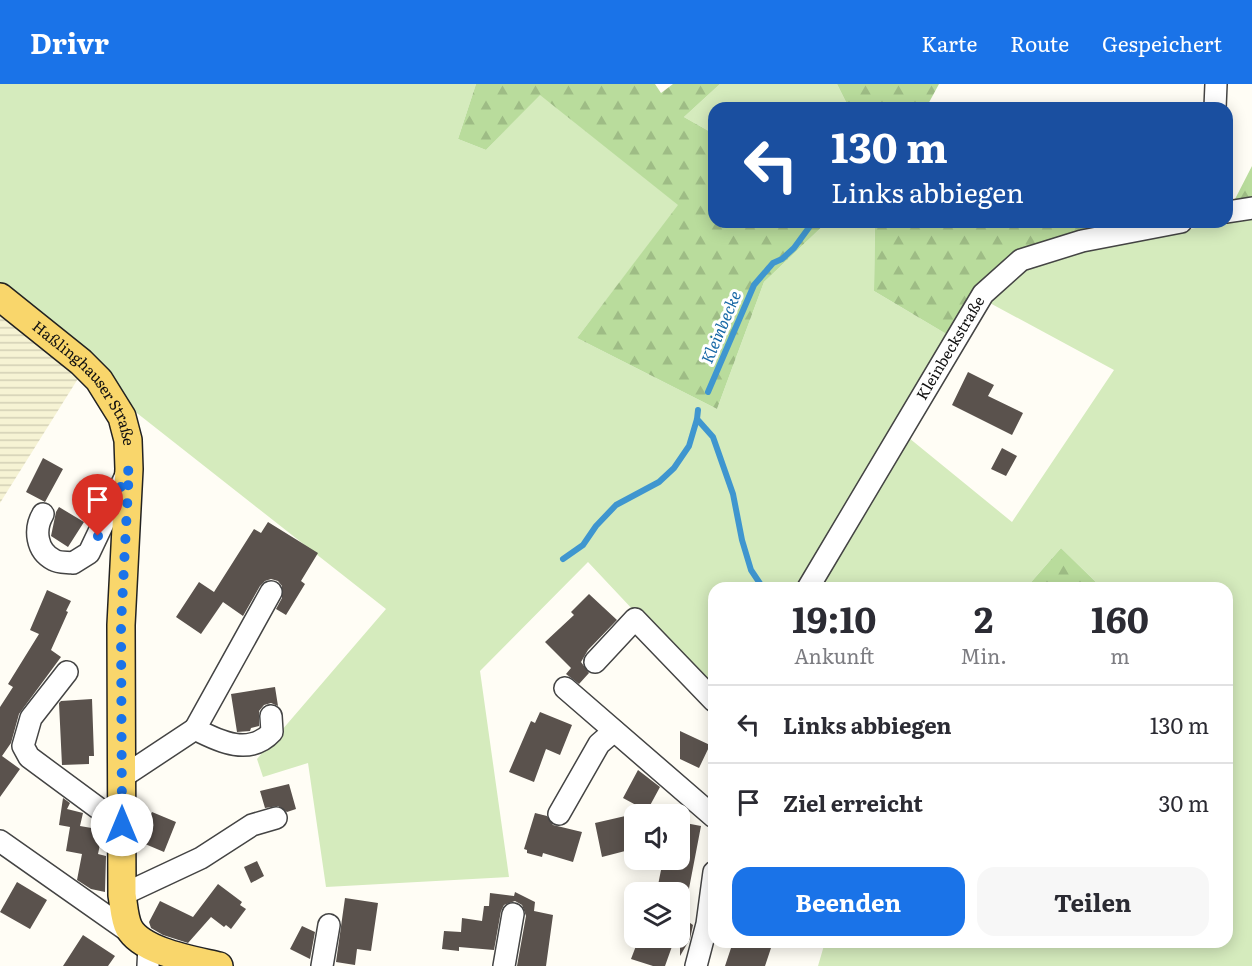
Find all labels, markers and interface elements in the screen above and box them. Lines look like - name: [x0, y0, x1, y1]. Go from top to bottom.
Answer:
- text: Drivr: [30, 21, 109, 63]
- text: Karte: [921, 27, 977, 58]
- text: Route: [1010, 27, 1069, 58]
- text: Gespeichert: [1102, 27, 1222, 58]
- text: 130 m: [831, 114, 948, 176]
- icon: left: [732, 126, 810, 204]
- text: Links abbiegen: [831, 171, 1024, 211]
- water label: Kleinbecke: [694, 287, 746, 367]
- street label: Kleinbeckstraße: [909, 291, 989, 404]
- street label: Haßlinghauser Straße: [28, 314, 141, 446]
- pin: [72, 474, 123, 536]
- icon: arrive: [81, 483, 114, 516]
- text: 19:10: [792, 591, 877, 644]
- text: 2: [974, 591, 993, 644]
- text: 160: [1091, 591, 1149, 644]
- text: Ankunft: [794, 640, 874, 670]
- text: Min.: [961, 640, 1007, 670]
- text: m: [1110, 640, 1130, 670]
- icon: left: [732, 708, 765, 741]
- text: Links abbiegen: [783, 708, 952, 741]
- text: 130 m: [1150, 708, 1209, 741]
- icon: arrive: [732, 786, 765, 819]
- text: Ziel erreicht: [783, 786, 923, 819]
- text: 30 m: [1159, 786, 1209, 819]
- position arrow: [90, 793, 154, 857]
- map controls: [624, 804, 690, 948]
- button: sound: [624, 804, 690, 870]
- button: Beenden: [732, 867, 965, 936]
- button: Teilen: [977, 867, 1209, 936]
- button: layers: [624, 882, 690, 948]

